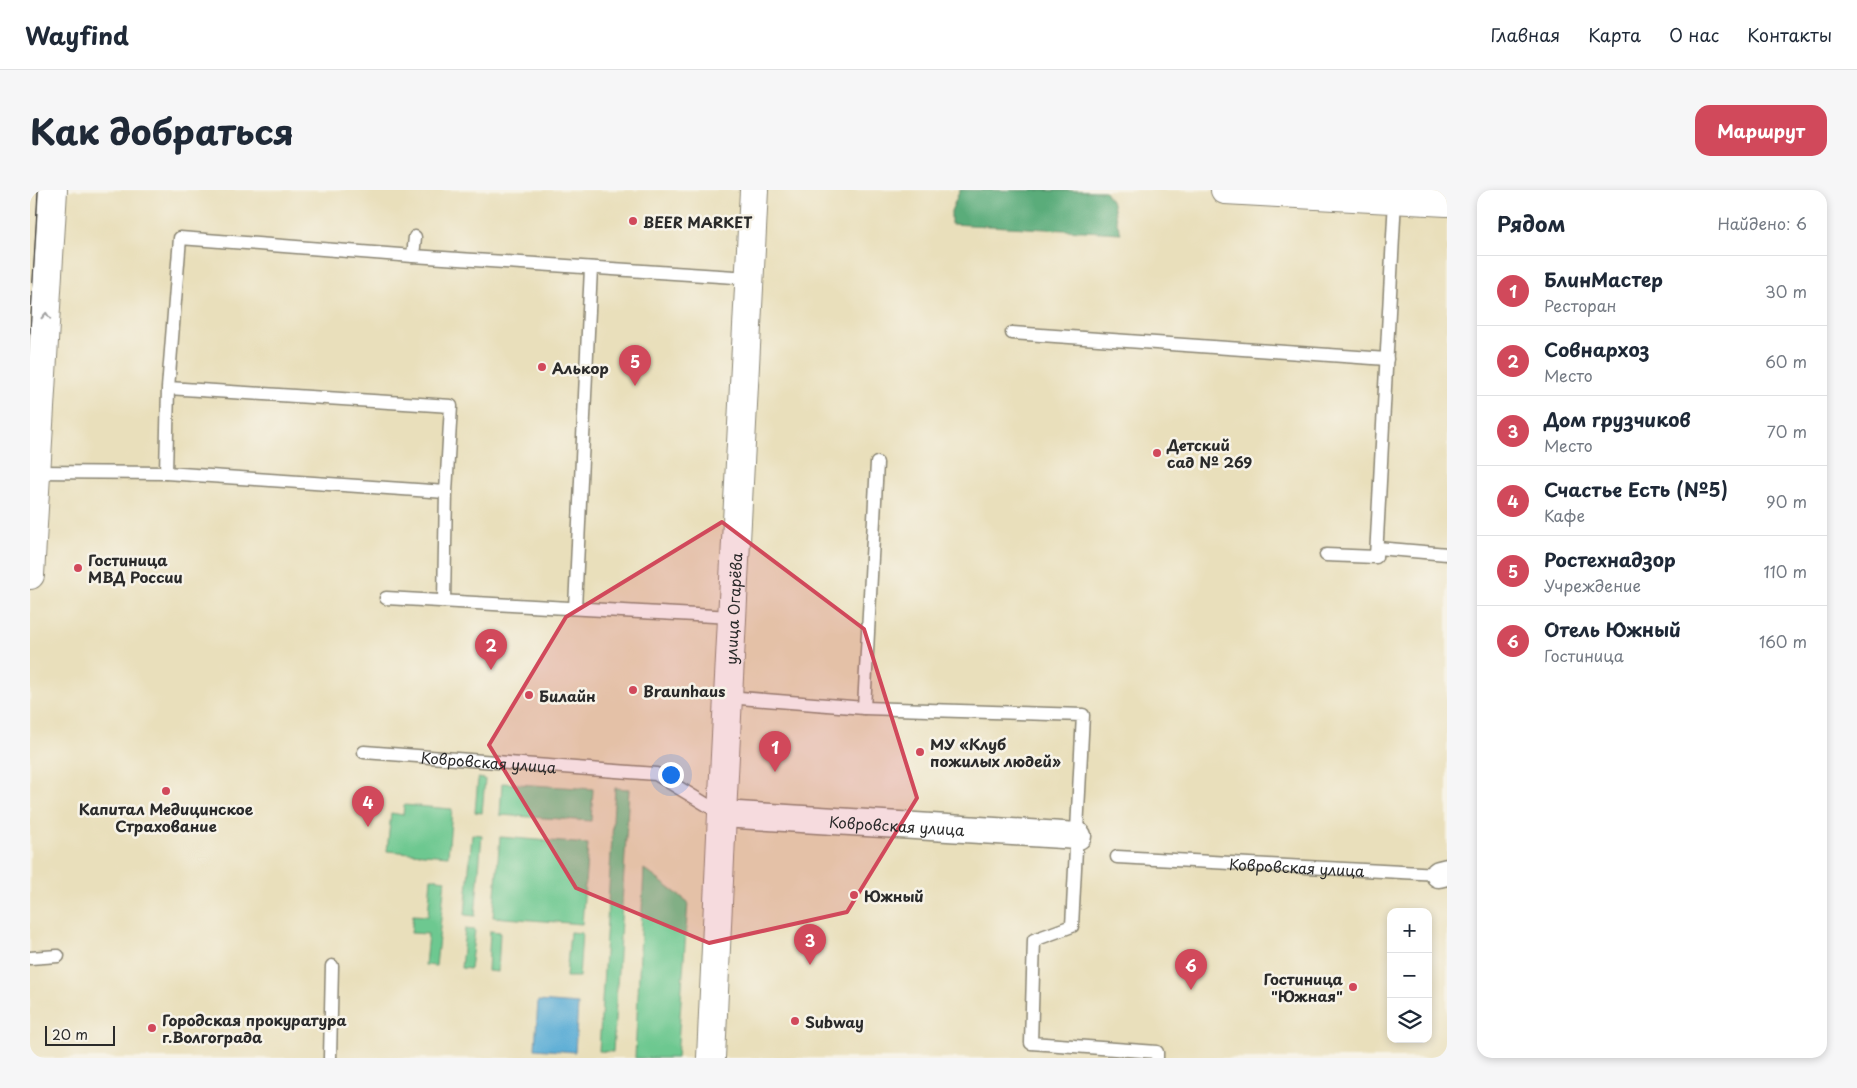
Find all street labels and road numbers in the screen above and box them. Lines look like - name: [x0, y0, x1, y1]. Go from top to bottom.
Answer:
- street label: улица Огарёва: [718, 551, 747, 665]
- street label: Ковровская улица: [420, 745, 558, 778]
- street label: Ковровская улица: [828, 809, 966, 840]
- street label: Ковровская улица: [1228, 851, 1366, 882]

